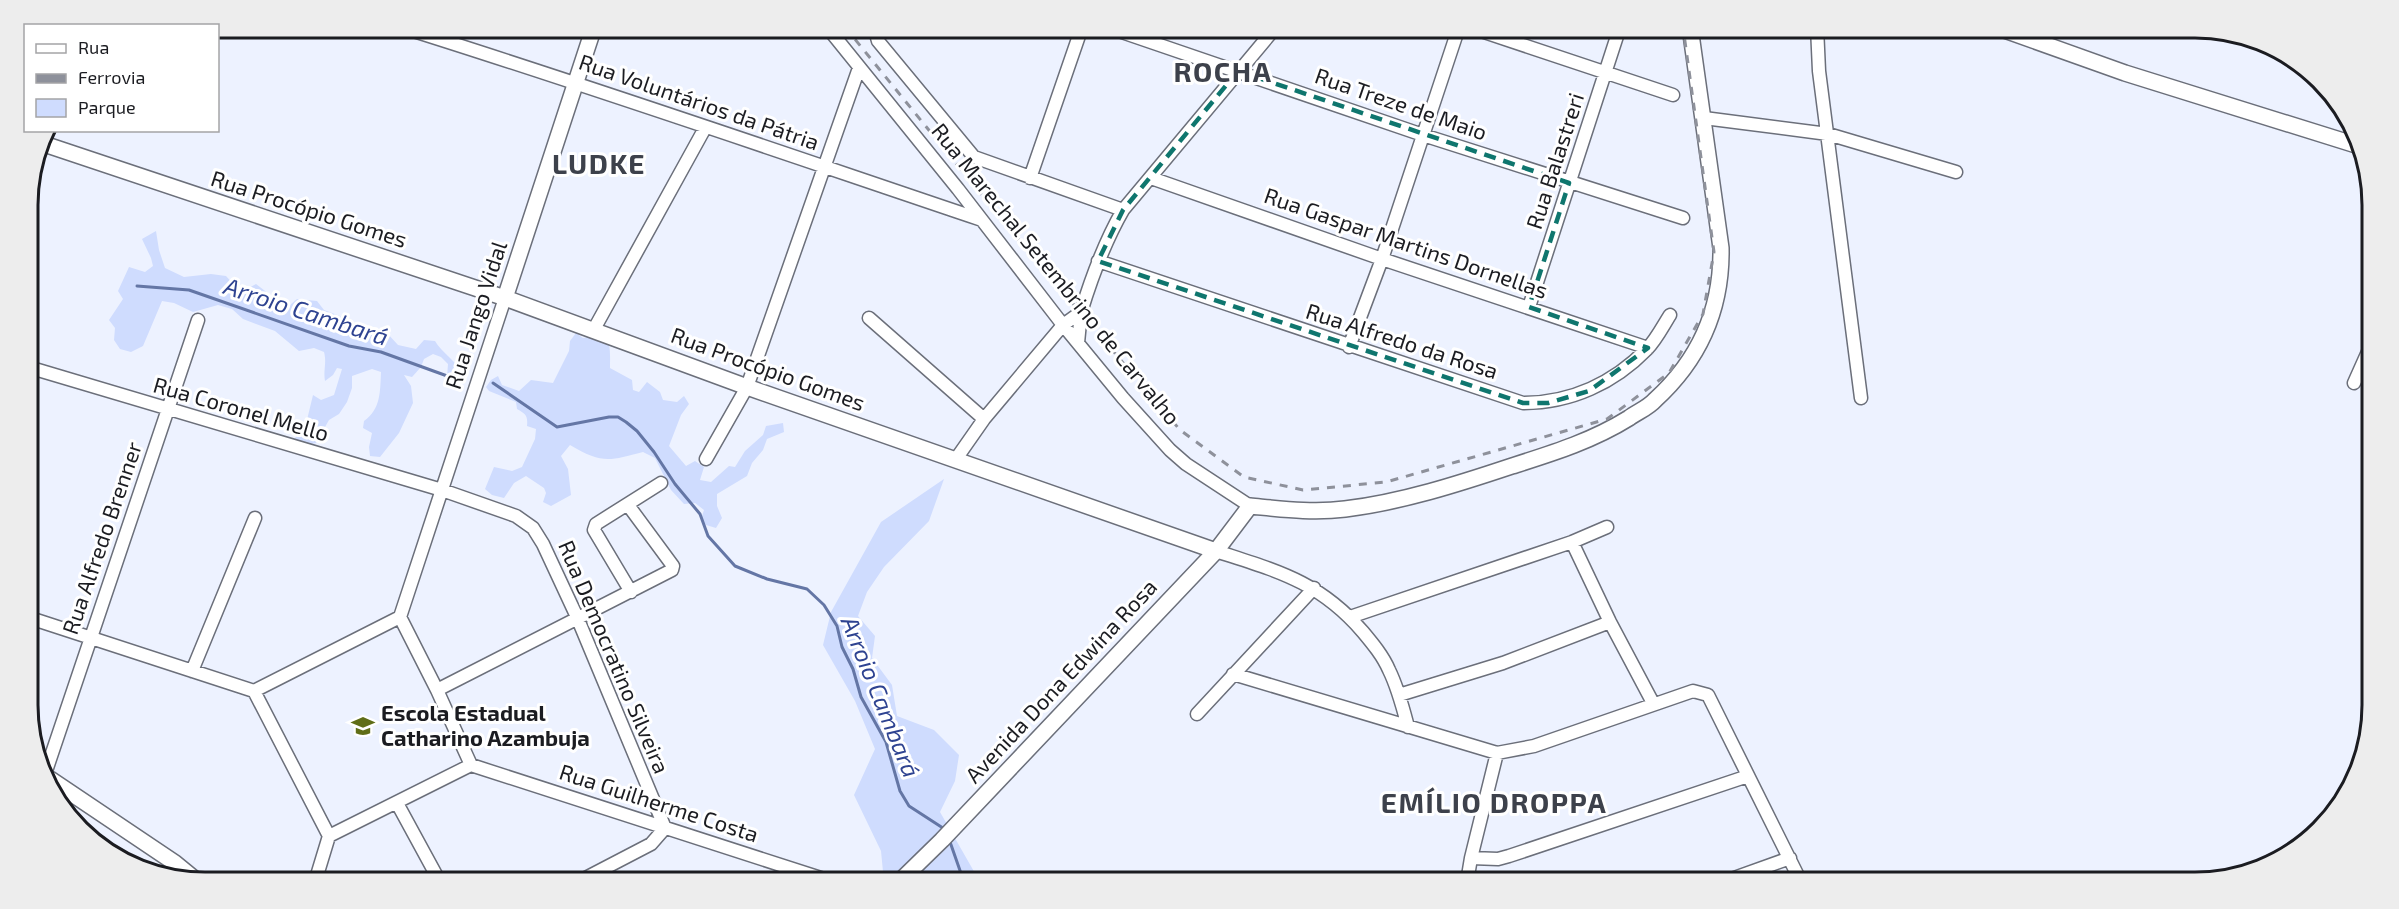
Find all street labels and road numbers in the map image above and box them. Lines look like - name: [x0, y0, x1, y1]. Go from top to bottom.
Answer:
- street label: Rua Voluntários da Pátria: [576, 48, 823, 154]
- street label: Rua Treze de Maio: [1312, 61, 1491, 145]
- street label: Rua Balastreri: [1520, 89, 1588, 232]
- street label: Rua Marechal Setembrino de Carvalho: [927, 117, 1187, 429]
- street label: Rua Procópio Gomes: [208, 164, 411, 252]
- street label: Rua Gaspar Martins Dornellas: [1261, 181, 1551, 303]
- street label: Rua Jango Vidal: [439, 237, 511, 392]
- street label: Rua Alfredo da Rosa: [1303, 297, 1502, 383]
- street label: Rua Procópio Gomes: [668, 321, 869, 415]
- street label: Rua Coronel Mello: [151, 371, 332, 446]
- street label: Rua Alfredo Brenner: [56, 438, 146, 637]
- street label: Rua Democratino Silveira: [554, 536, 676, 777]
- street label: Avenida Dona Edwina Rosa: [959, 573, 1161, 787]
- street label: Rua Guilherme Costa: [557, 758, 762, 846]

